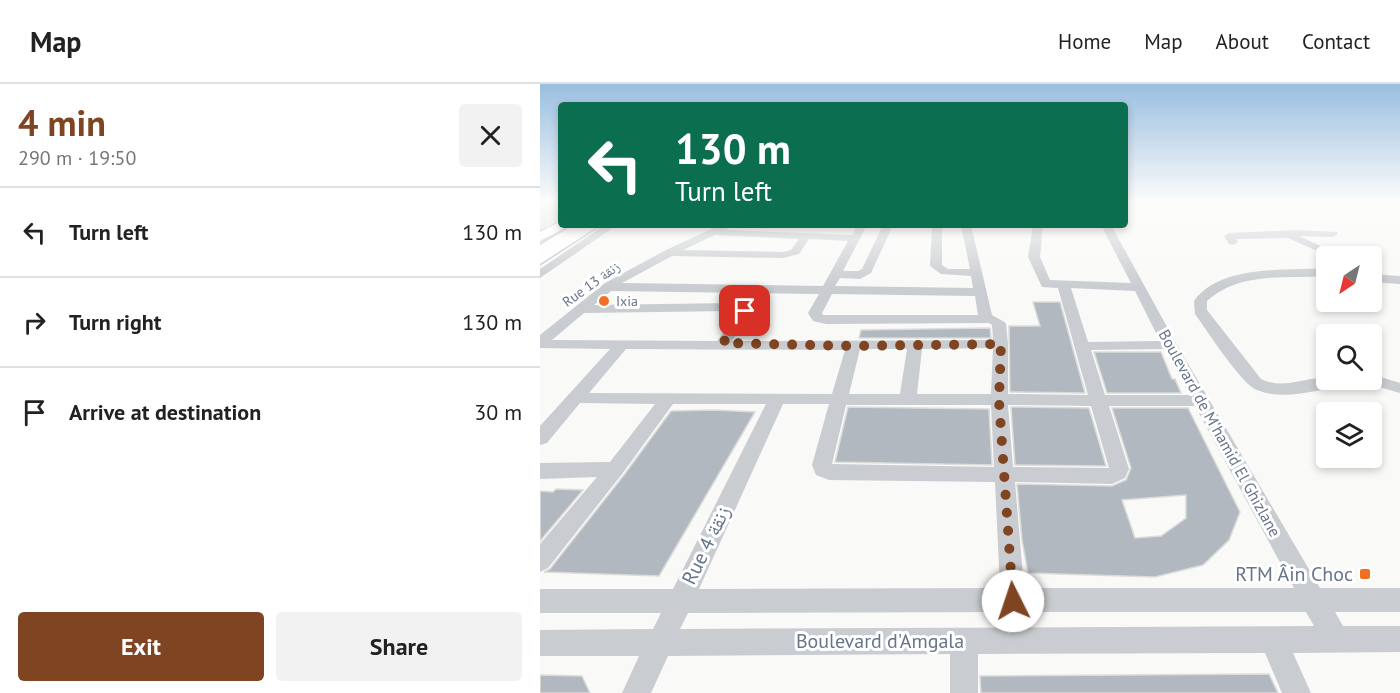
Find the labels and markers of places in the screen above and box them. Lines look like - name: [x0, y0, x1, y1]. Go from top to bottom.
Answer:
- pin: [719, 285, 770, 336]
- place label: Ixia: [616, 292, 638, 310]
- marker: Ixia: [597, 294, 611, 308]
- place label: RTM Âin Choc: [1235, 561, 1353, 587]
- marker: RTM Âin Choc: [1358, 567, 1372, 581]

